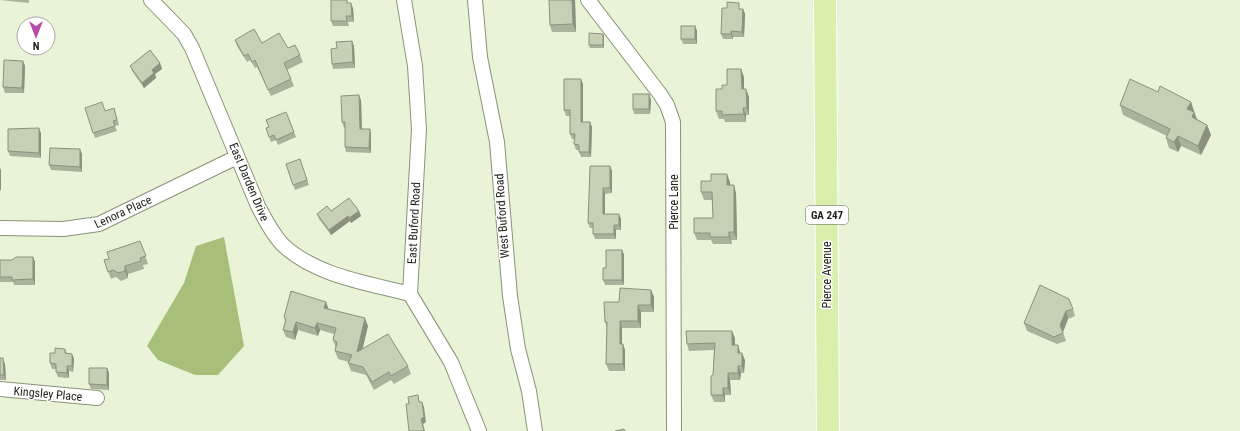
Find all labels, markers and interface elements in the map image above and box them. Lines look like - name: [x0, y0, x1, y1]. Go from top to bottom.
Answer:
- north arrow: [16, 16, 56, 56]
- text: N: [32, 39, 39, 52]
- street label: East Darden Drive: [226, 141, 272, 224]
- street label: West Buford Road: [492, 173, 512, 259]
- street label: Pierce Lane: [667, 174, 681, 230]
- street label: East Buford Road: [405, 182, 423, 264]
- street label: Lenora Place: [92, 193, 154, 231]
- road number: GA 247: [806, 206, 848, 224]
- street label: Pierce Avenue: [820, 241, 834, 309]
- street label: Kingsley Place: [13, 384, 83, 404]

